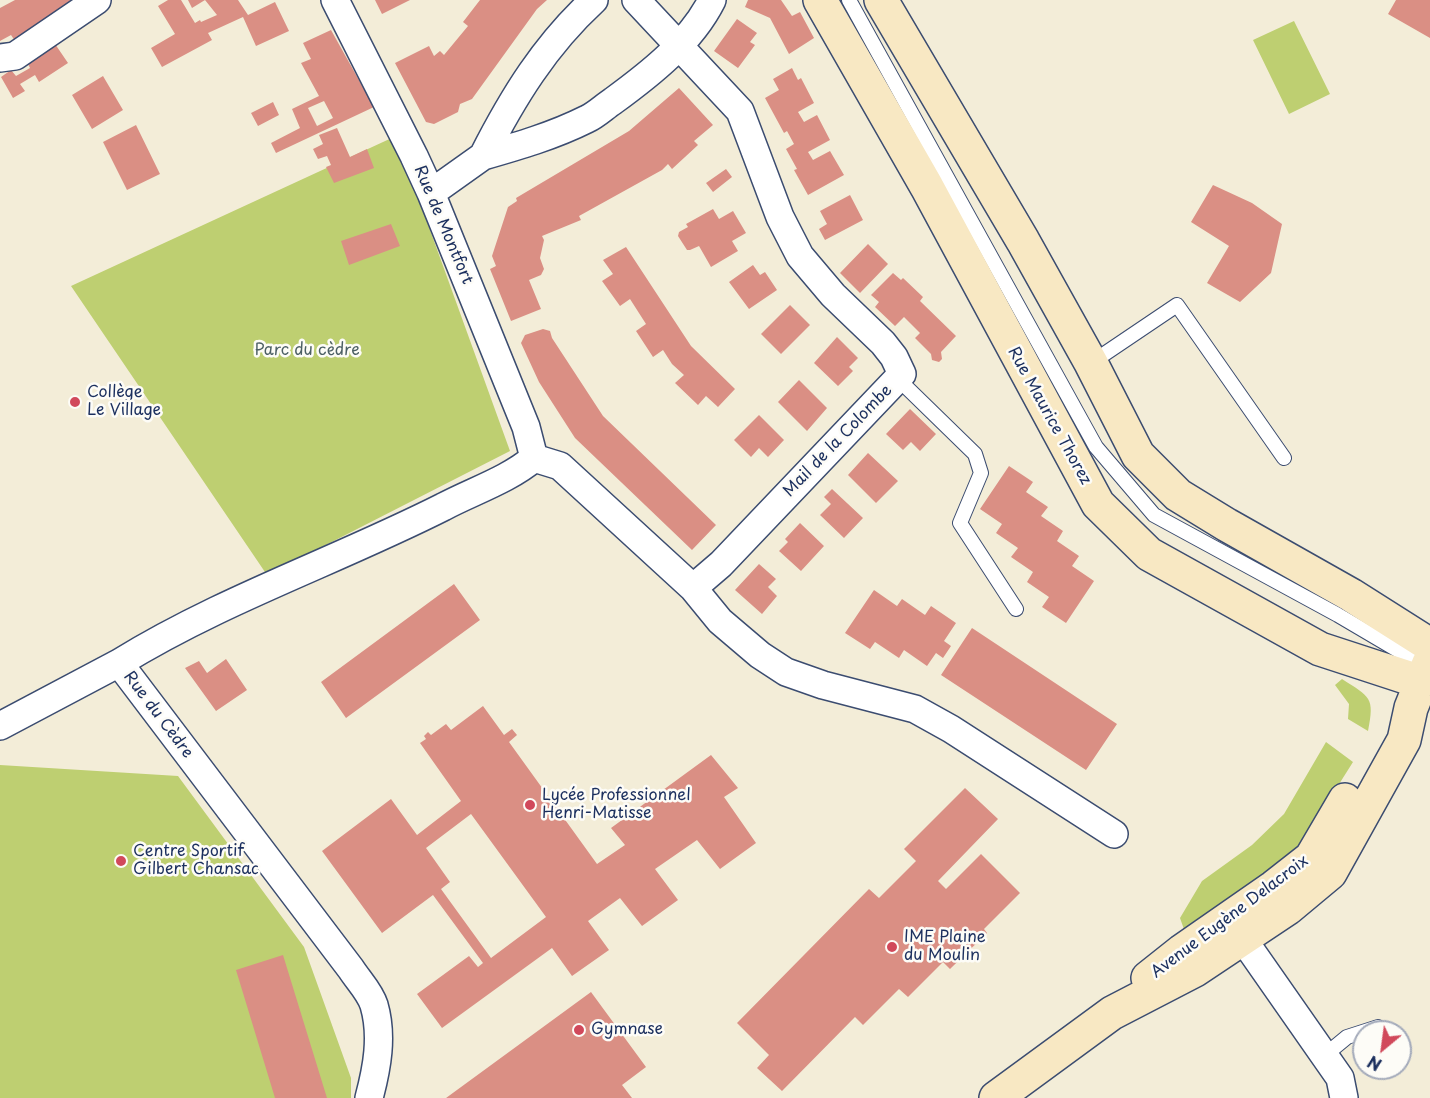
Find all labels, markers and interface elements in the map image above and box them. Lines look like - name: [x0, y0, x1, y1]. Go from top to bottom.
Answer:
- street label: Rue de Montfort: [409, 163, 477, 287]
- park label: Parc du cèdre: [254, 341, 360, 361]
- street label: Rue Maurice Thorez: [1003, 344, 1095, 488]
- street label: Mail de la Colombe: [780, 381, 896, 501]
- place label: Collège Le Village: [87, 383, 161, 421]
- marker: Collège Le Village: [68, 395, 82, 409]
- street label: Rue du Cèdre: [119, 668, 197, 762]
- place label: Lycée Professionnel Henri-Matisse: [542, 786, 691, 824]
- marker: Lycée Professionnel Henri-Matisse: [523, 798, 537, 812]
- place label: Centre Sportif Gilbert Chansac: [133, 842, 259, 880]
- street label: Avenue Eugène Delacroix: [1148, 852, 1312, 982]
- marker: Centre Sportif Gilbert Chansac: [114, 854, 128, 868]
- place label: IME Plaine du Moulin: [904, 928, 986, 966]
- marker: IME Plaine du Moulin: [885, 940, 899, 954]
- place label: Gymnase: [591, 1020, 663, 1040]
- north arrow: [1352, 1020, 1412, 1080]
- marker: Gymnase: [572, 1023, 586, 1037]
- text: N: [1363, 1050, 1386, 1078]

